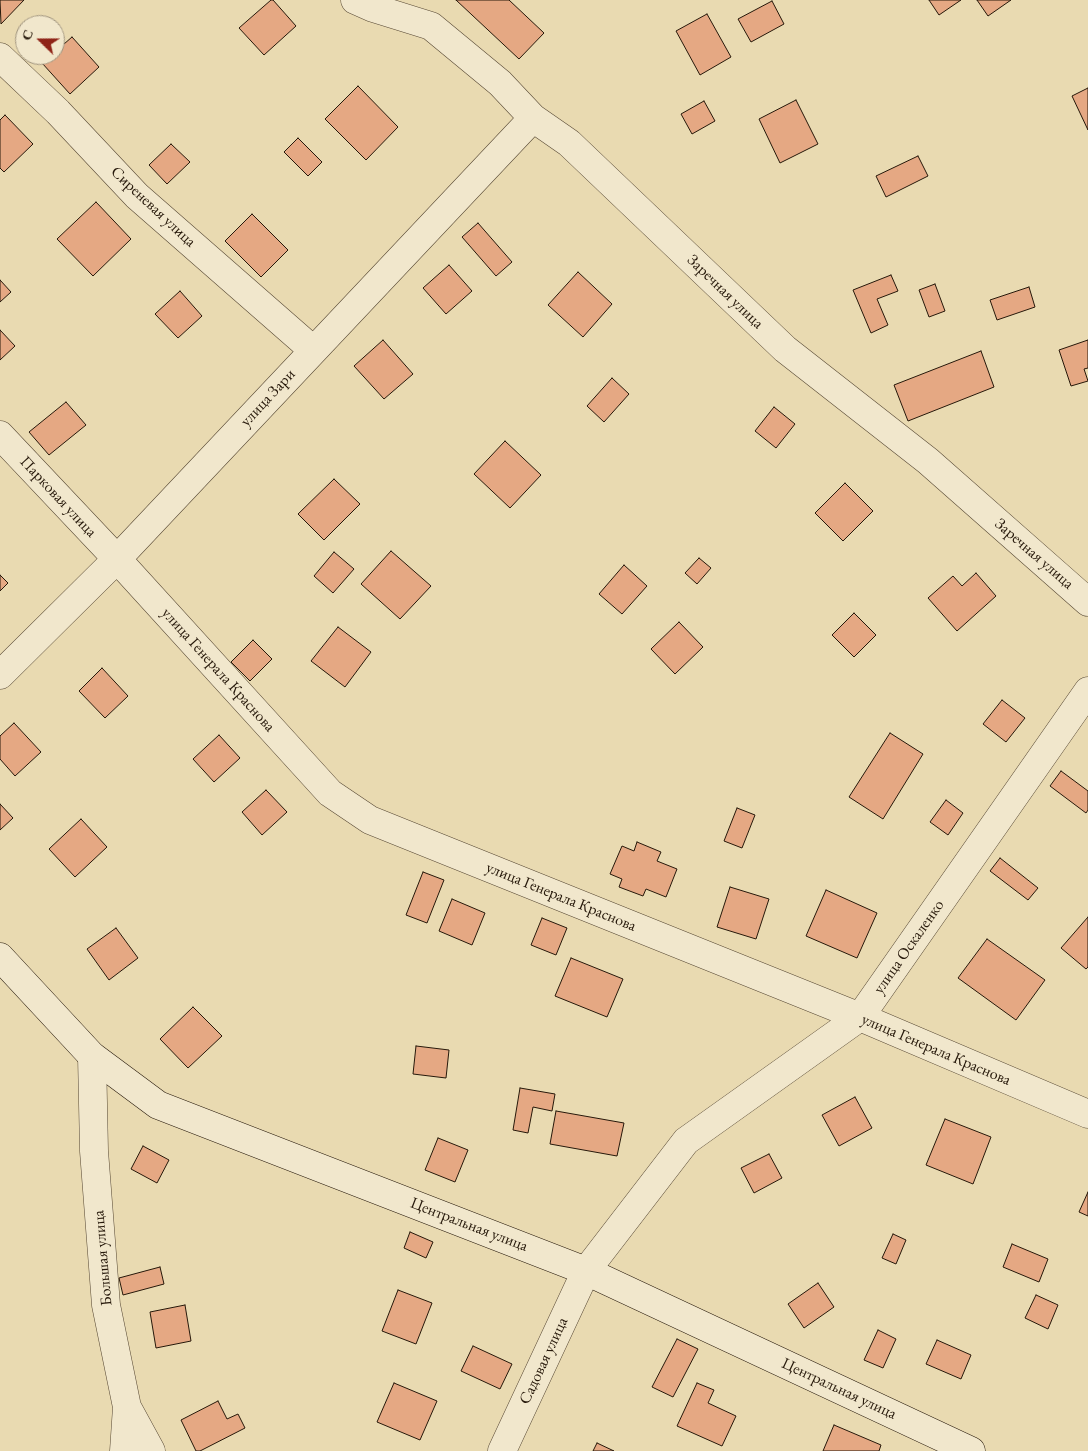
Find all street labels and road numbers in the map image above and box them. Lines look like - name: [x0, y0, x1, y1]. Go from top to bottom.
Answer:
- street label: Сиреневая улица: [106, 163, 200, 251]
- street label: Заречная улица: [683, 251, 767, 333]
- street label: улица Зари: [236, 365, 300, 431]
- street label: Парковая улица: [15, 452, 101, 542]
- street label: Заречная улица: [990, 514, 1078, 594]
- street label: улица Генерала Краснова: [157, 604, 279, 736]
- street label: улица Генерала Краснова: [483, 858, 639, 936]
- street label: улица Оскаленко: [869, 896, 949, 998]
- street label: улица Генерала Краснова: [858, 1010, 1014, 1090]
- street label: Центральная улица: [408, 1194, 530, 1256]
- street label: Большая улица: [89, 1209, 117, 1307]
- street label: Садовая улица: [515, 1314, 573, 1408]
- street label: Центральная улица: [779, 1354, 899, 1424]

